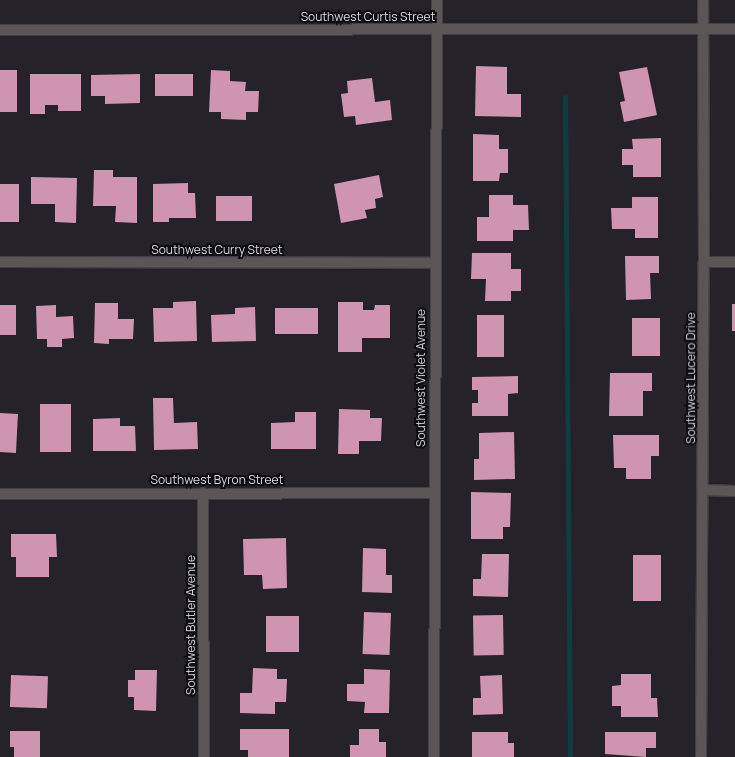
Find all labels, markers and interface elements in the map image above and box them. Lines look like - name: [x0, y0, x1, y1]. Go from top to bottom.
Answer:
- street label: Southwest Curtis Street: [301, 10, 435, 24]
- street label: Southwest Curry Street: [151, 243, 283, 257]
- street label: Southwest Violet Avenue: [414, 309, 428, 447]
- street label: Southwest Lucero Drive: [684, 312, 698, 444]
- street label: Southwest Byron Street: [151, 473, 283, 487]
- street label: Southwest Butler Avenue: [184, 555, 198, 695]

